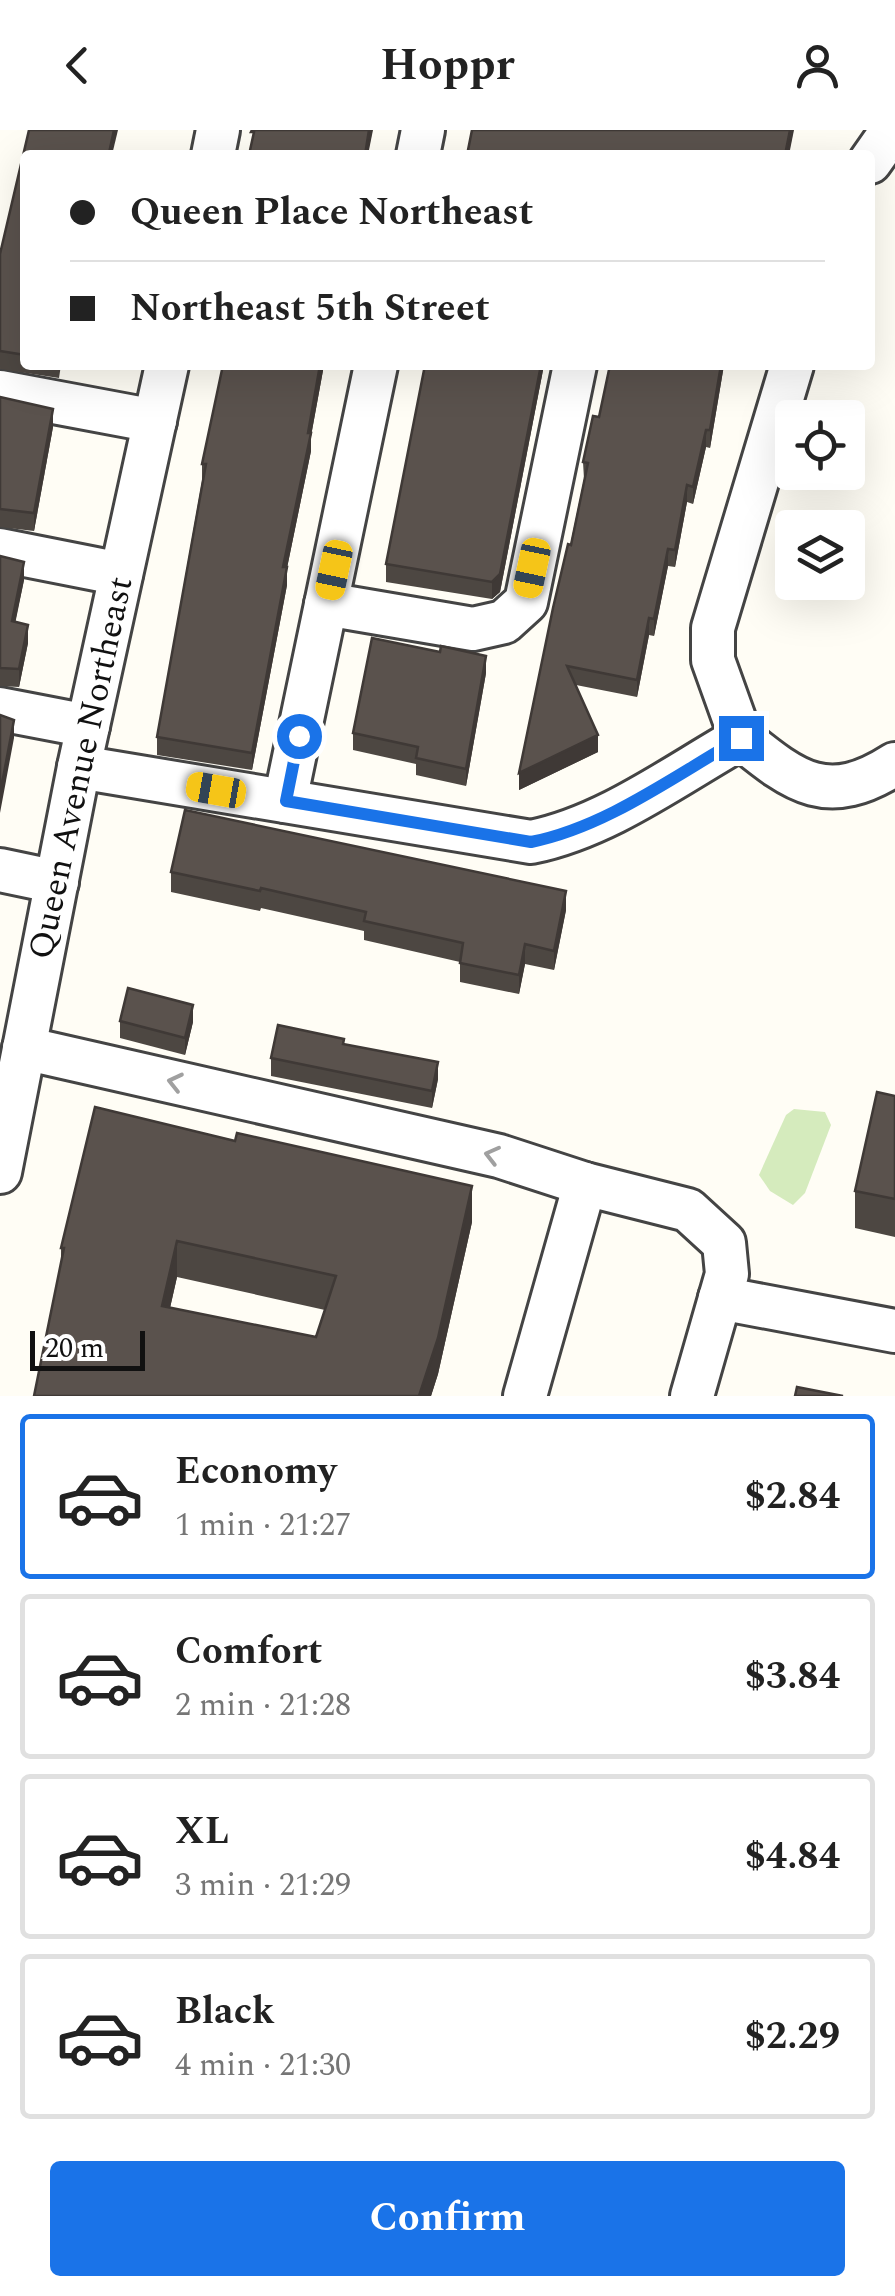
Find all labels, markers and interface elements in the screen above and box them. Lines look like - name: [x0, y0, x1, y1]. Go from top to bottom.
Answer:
- text: Hoppr: [380, 31, 515, 100]
- icon: back: [50, 38, 105, 93]
- icon: person: [790, 38, 845, 93]
- text: Queen Place Northeast: [130, 184, 534, 242]
- text: Northeast 5th Street: [130, 280, 490, 338]
- map controls: [775, 400, 865, 600]
- button: locate: [775, 400, 865, 490]
- button: layers: [775, 510, 865, 600]
- car: [511, 536, 553, 600]
- car: [313, 538, 355, 602]
- street label: Queen Avenue Northeast: [15, 572, 147, 964]
- route start: [277, 714, 322, 759]
- route end: [719, 716, 764, 761]
- car: [184, 770, 248, 810]
- one-way arrow: [167, 1073, 184, 1094]
- one-way arrow: [484, 1145, 501, 1166]
- scale bar: [30, 1326, 145, 1370]
- text: 20 m: [45, 1327, 104, 1370]
- text: Economy: [175, 1443, 336, 1501]
- icon: car: [55, 1452, 145, 1542]
- text: $2.84: [745, 1468, 840, 1526]
- text: 1 min · 21:27: [175, 1501, 351, 1550]
- text: Comfort: [175, 1623, 322, 1681]
- icon: car: [55, 1632, 145, 1722]
- text: $3.84: [745, 1648, 840, 1706]
- text: 2 min · 21:28: [175, 1681, 351, 1730]
- text: XL: [175, 1803, 229, 1861]
- icon: car: [55, 1812, 145, 1902]
- text: $4.84: [745, 1828, 840, 1886]
- text: 3 min · 21:29: [175, 1861, 351, 1910]
- text: Black: [175, 1983, 275, 2041]
- icon: car: [55, 1992, 145, 2082]
- text: $2.29: [745, 2008, 840, 2066]
- text: 4 min · 21:30: [175, 2041, 351, 2090]
- button: Confirm: [50, 2161, 845, 2276]

